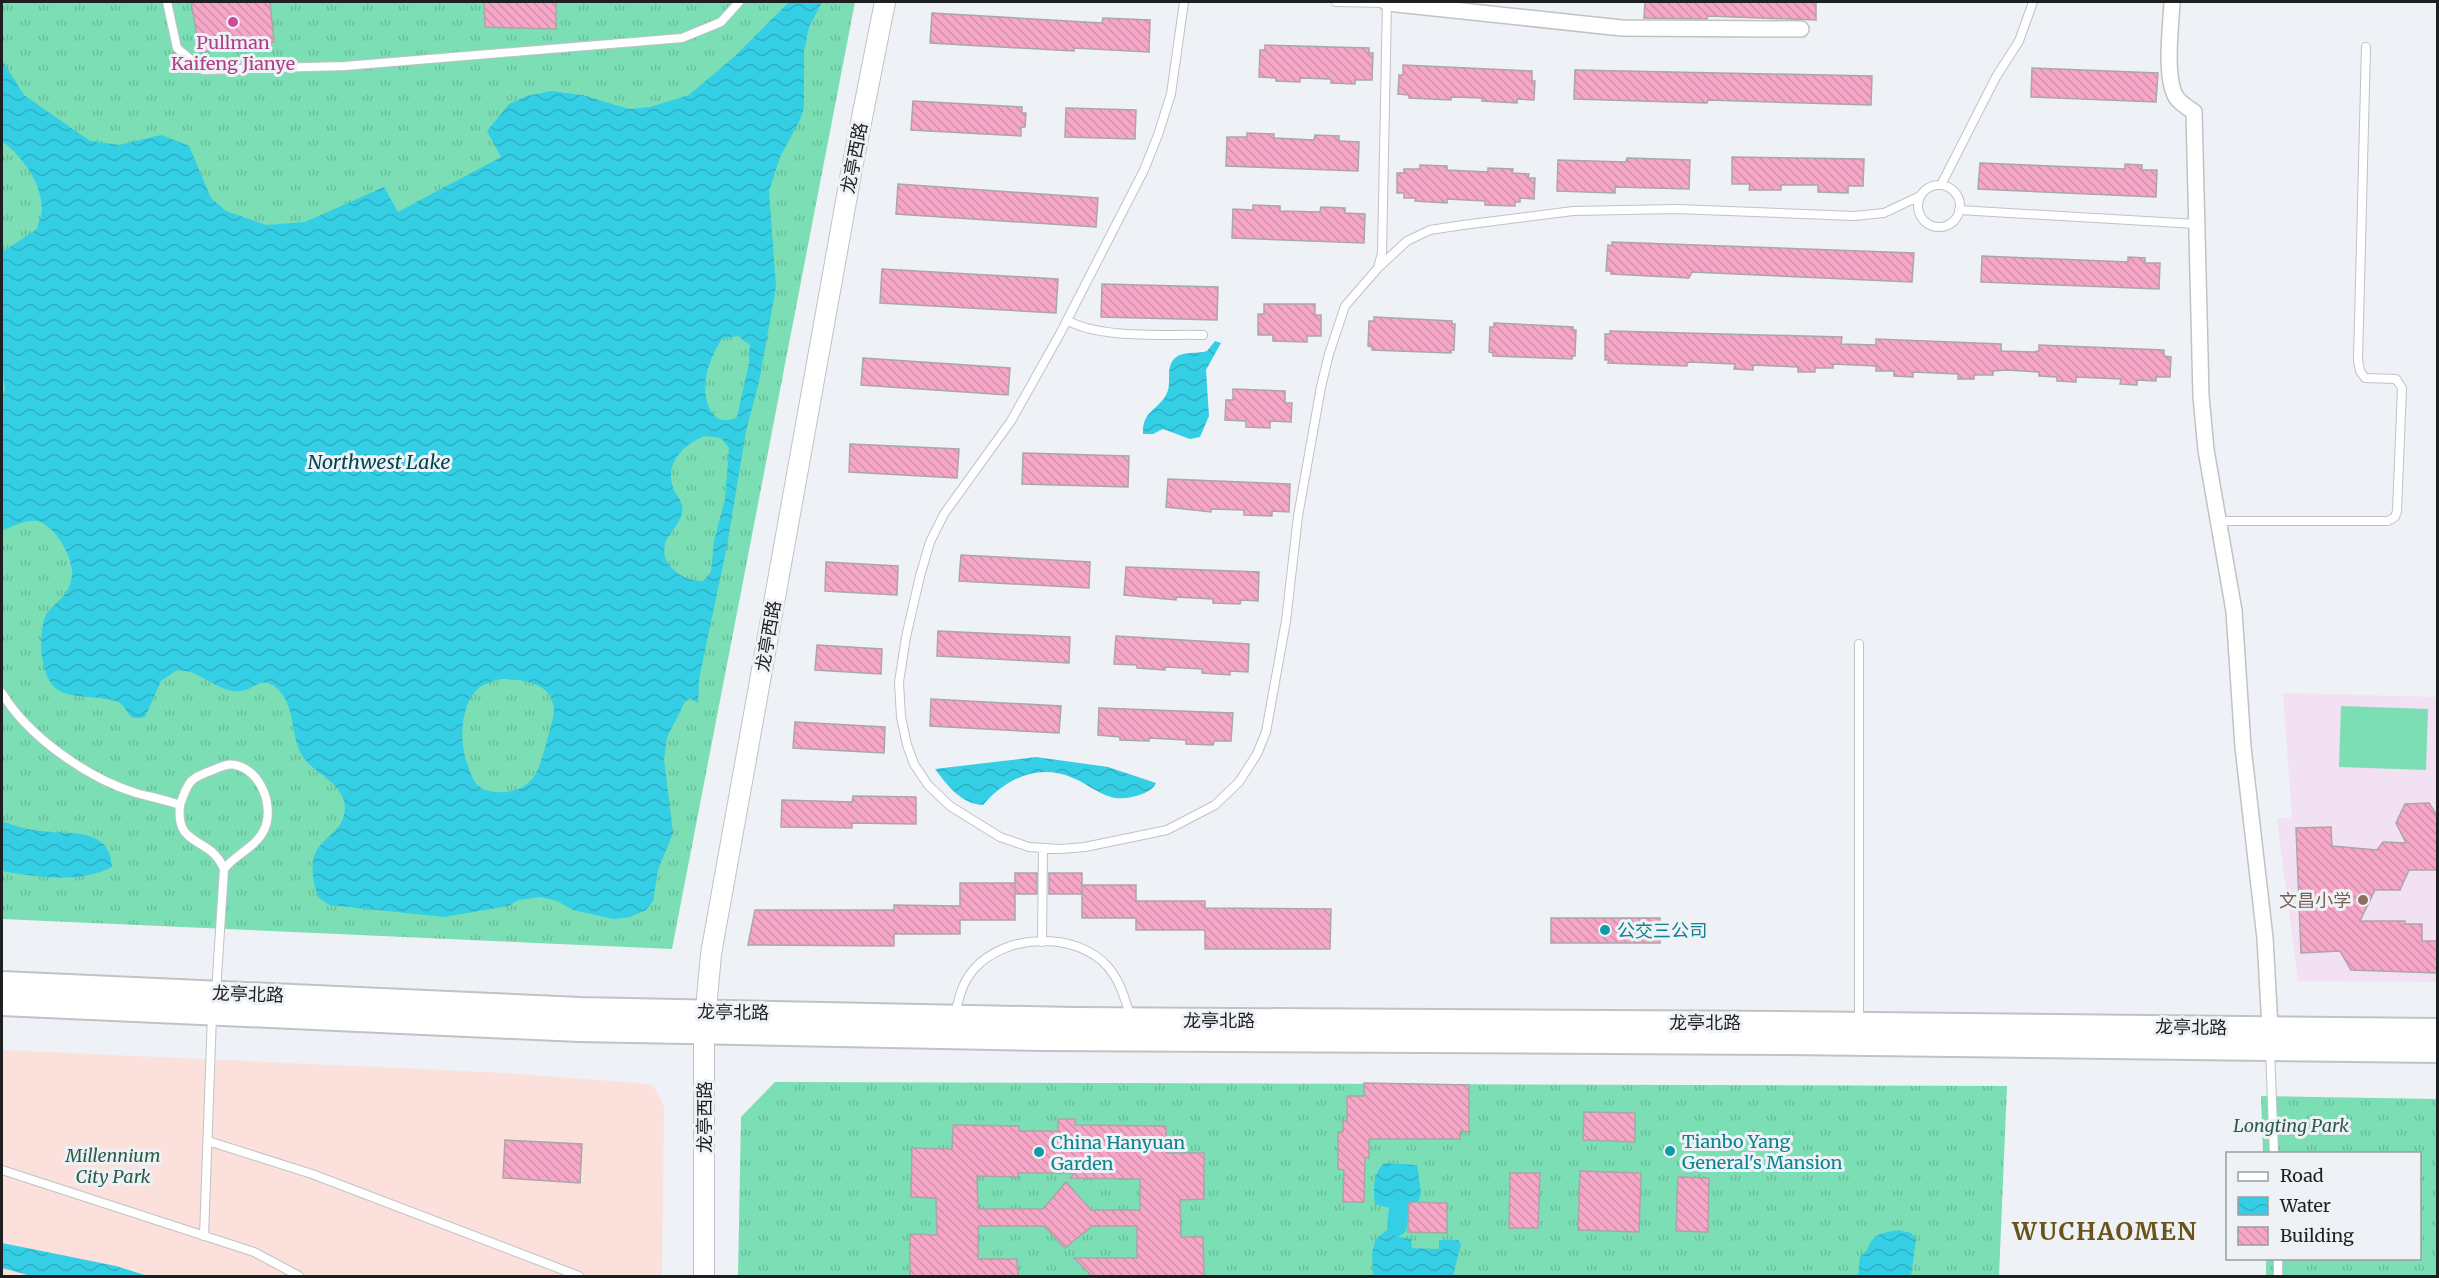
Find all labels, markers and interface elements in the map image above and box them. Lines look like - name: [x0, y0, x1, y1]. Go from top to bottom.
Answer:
- marker: Pullman Kaifeng Jianye: [226, 15, 240, 29]
- place label: Pullman Kaifeng Jianye: [171, 31, 295, 75]
- street label: 龙亭西路: [836, 120, 872, 196]
- water label: Northwest Lake: [307, 449, 451, 474]
- street label: 龙亭西路: [750, 599, 786, 673]
- place label: 文昌小学: [2279, 889, 2351, 912]
- marker: 文昌小学: [2356, 893, 2370, 907]
- place label: 公交三公司: [1617, 919, 1707, 942]
- marker: 公交三公司: [1598, 923, 1612, 937]
- street label: 龙亭北路: [212, 981, 284, 1007]
- street label: 龙亭北路: [697, 1000, 769, 1024]
- street label: 龙亭北路: [1183, 1009, 1255, 1032]
- street label: 龙亭北路: [1669, 1011, 1741, 1034]
- street label: 龙亭北路: [2155, 1015, 2227, 1039]
- street label: 龙亭西路: [693, 1081, 716, 1153]
- park label: Longting Park: [2233, 1114, 2349, 1137]
- place label: Tianbo Yang General's Mansion: [1682, 1130, 1842, 1174]
- place label: China Hanyuan Garden: [1051, 1131, 1185, 1175]
- park label: Millennium City Park: [64, 1144, 161, 1188]
- marker: Tianbo Yang General's Mansion: [1663, 1144, 1677, 1158]
- marker: China Hanyuan Garden: [1032, 1145, 1046, 1159]
- legend: [2226, 1152, 2421, 1260]
- text: Road: [2280, 1164, 2324, 1187]
- text: Water: [2279, 1194, 2331, 1217]
- district label: WUCHAOMEN: [2011, 1216, 2198, 1247]
- text: Building: [2280, 1224, 2354, 1247]

